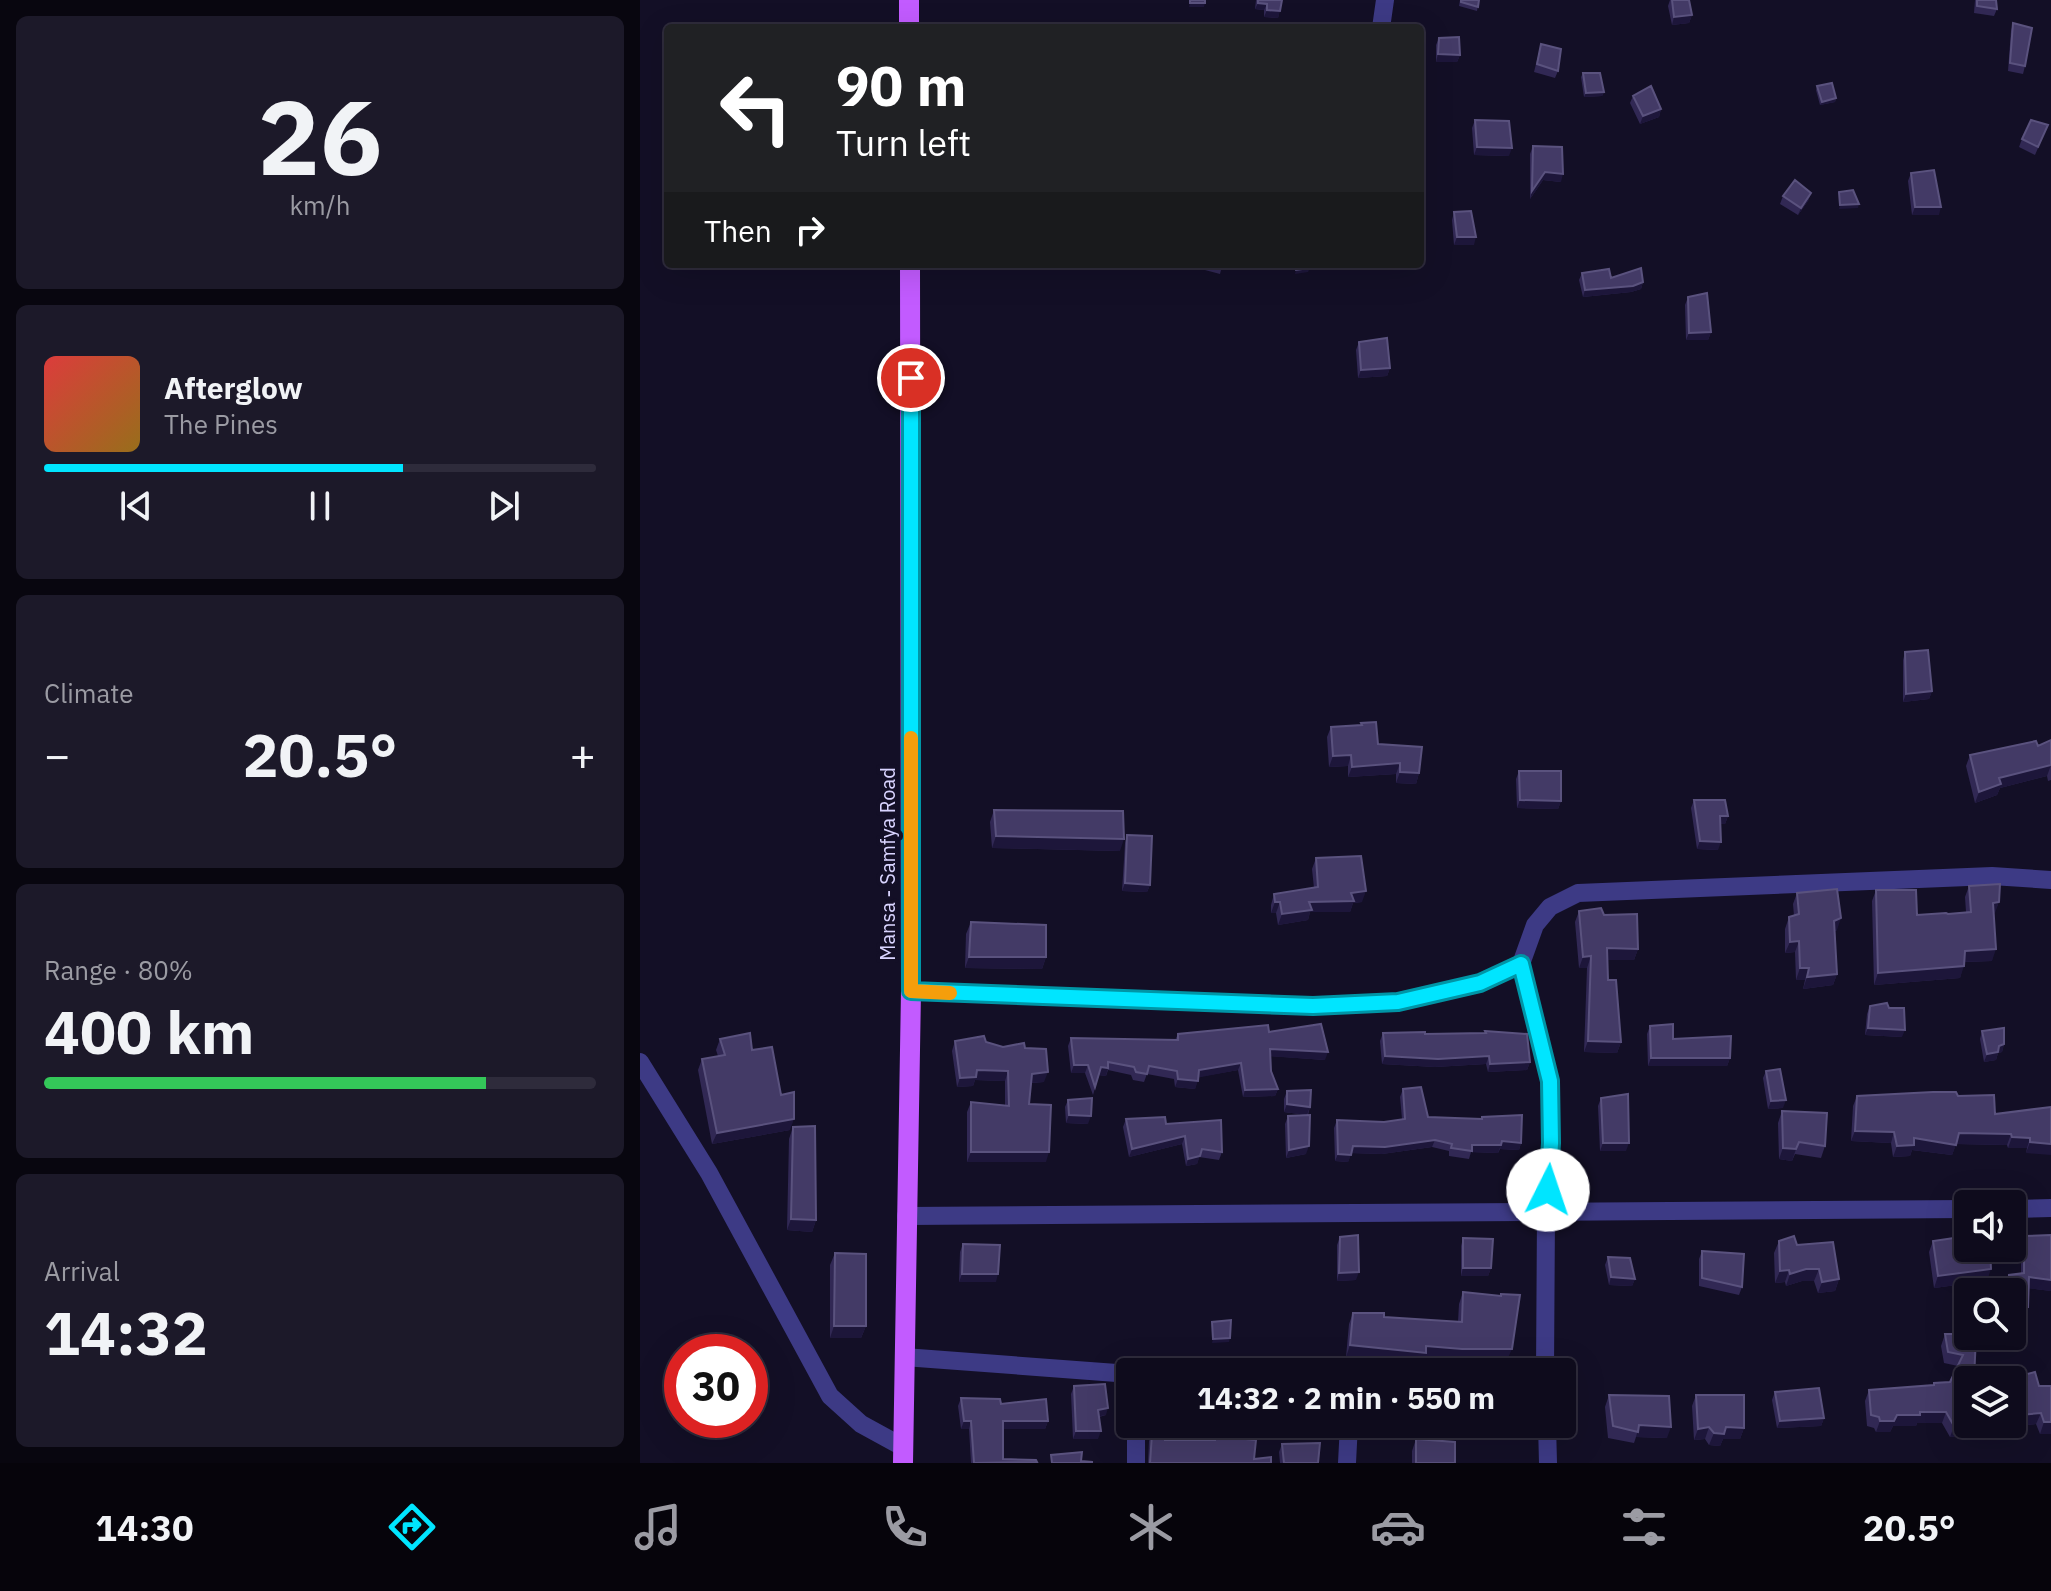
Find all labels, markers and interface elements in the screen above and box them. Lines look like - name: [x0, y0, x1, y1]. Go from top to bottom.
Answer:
- text: 90 m: [836, 49, 966, 121]
- icon: left: [704, 56, 808, 160]
- text: 26: [258, 68, 382, 204]
- text: Turn left: [836, 119, 971, 166]
- text: km/h: [289, 188, 351, 222]
- icon: right: [788, 208, 832, 252]
- text: Then: [704, 211, 772, 250]
- pin: [877, 344, 945, 412]
- icon: arrive: [889, 356, 933, 400]
- text: Afterglow: [164, 368, 303, 407]
- text: The Pines: [164, 407, 278, 441]
- icon: previous: [114, 484, 158, 528]
- icon: pause: [298, 484, 342, 528]
- icon: next: [482, 484, 526, 528]
- text: Climate: [44, 676, 134, 710]
- text: 20.5°: [243, 715, 397, 794]
- text: −: [44, 726, 70, 783]
- text: +: [570, 726, 596, 783]
- street label: Mansa - Samfya Road: [874, 767, 901, 961]
- text: Range · 80%: [44, 953, 193, 987]
- text: 400 km: [44, 992, 254, 1071]
- position arrow: [1506, 1148, 1590, 1232]
- map controls: [1954, 1190, 2026, 1438]
- button: sound: [1954, 1190, 2026, 1262]
- text: Arrival: [44, 1254, 120, 1288]
- button: search: [1954, 1278, 2026, 1350]
- text: 14:32: [44, 1293, 208, 1372]
- speed limit sign: 30: [664, 1334, 768, 1438]
- button: layers: [1954, 1366, 2026, 1438]
- text: 14:32 · 2 min · 550 m: [1197, 1378, 1495, 1417]
- icon: directions: [384, 1499, 440, 1555]
- icon: music: [630, 1499, 686, 1555]
- icon: phone: [877, 1499, 933, 1555]
- icon: climate: [1123, 1499, 1179, 1555]
- icon: car: [1370, 1499, 1426, 1555]
- icon: filters: [1616, 1499, 1672, 1555]
- text: 14:30: [95, 1504, 194, 1551]
- text: 20.5°: [1863, 1504, 1956, 1551]

